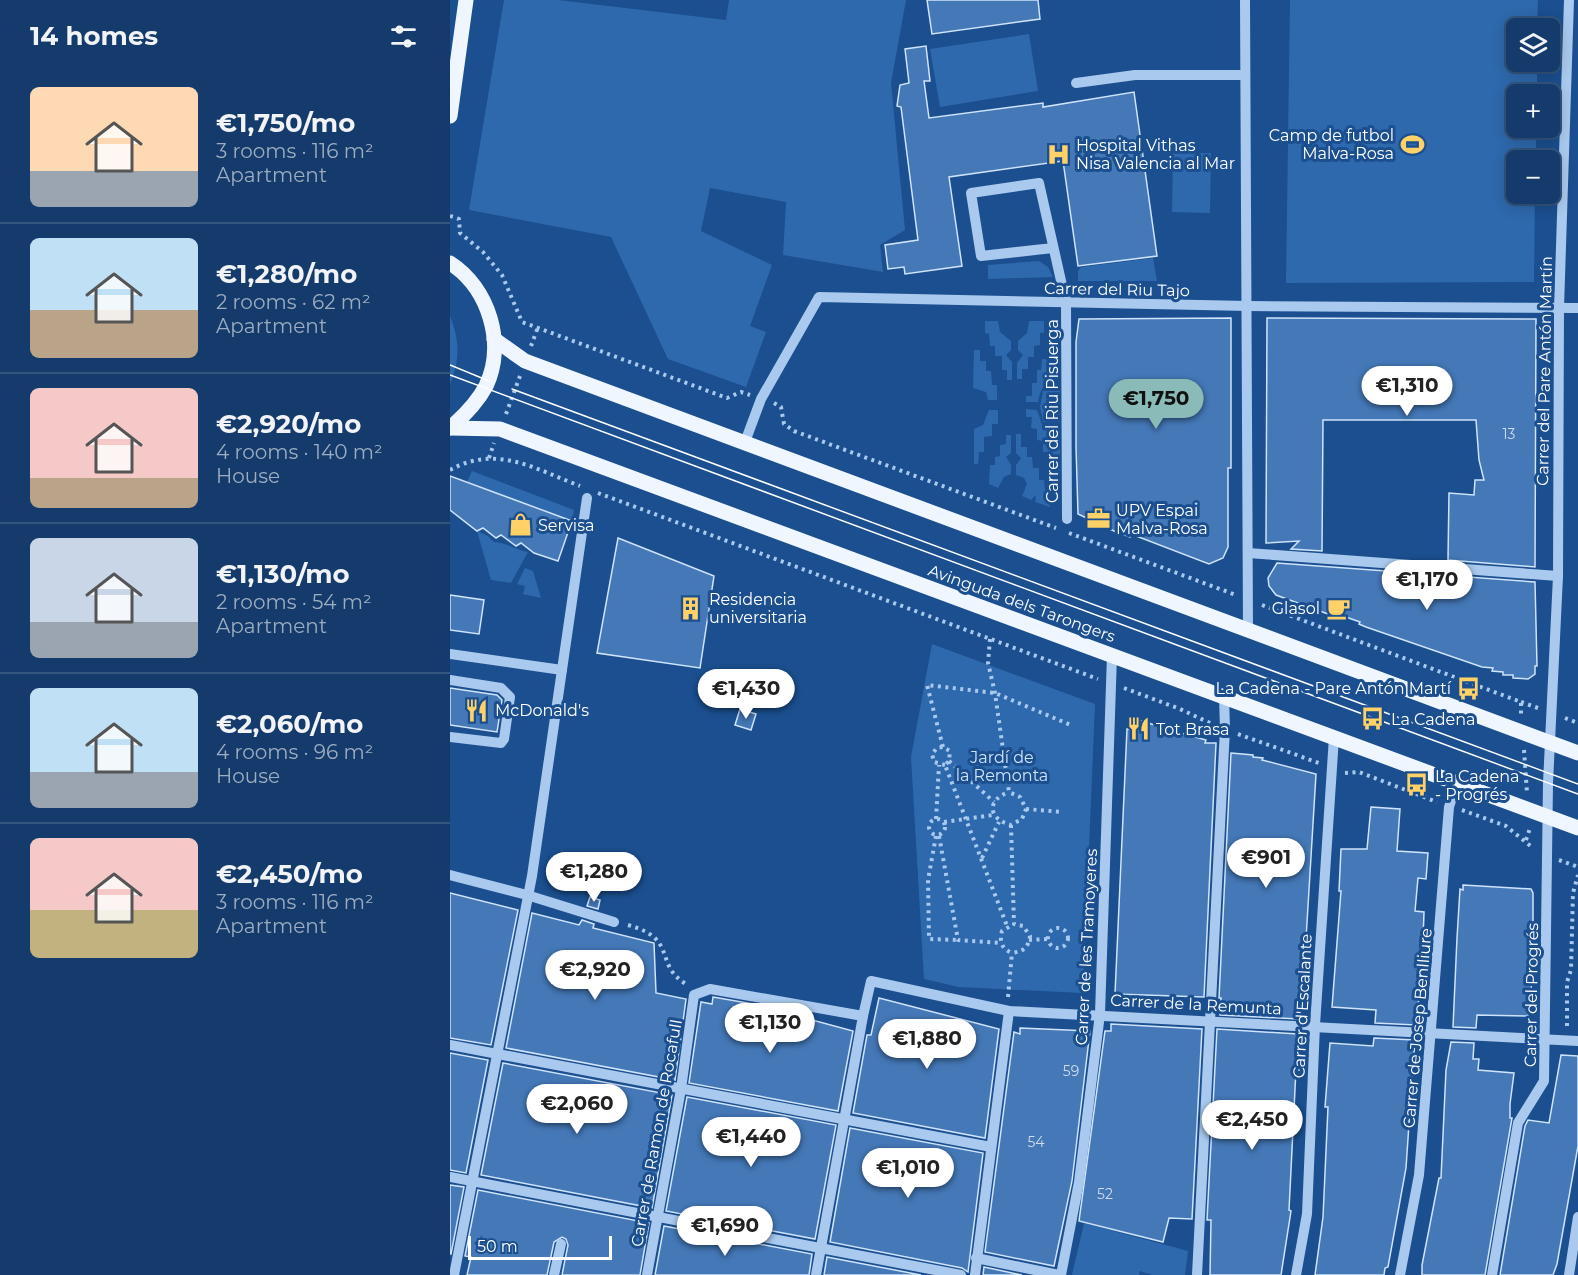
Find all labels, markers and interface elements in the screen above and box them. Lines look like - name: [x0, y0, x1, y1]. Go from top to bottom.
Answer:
- map controls: [1506, 18, 1560, 204]
- button: layers: [1506, 18, 1560, 72]
- text: 14 homes: [30, 20, 158, 52]
- icon: filters: [387, 20, 420, 53]
- button: +: [1506, 84, 1560, 138]
- text: €1,750/mo: [216, 107, 355, 139]
- icon: home: [78, 111, 150, 183]
- place label: Camp de futbol Malva-Rosa: [1269, 126, 1394, 163]
- sports icon: Camp de futbol Malva-Rosa: [1399, 131, 1425, 157]
- place label: Hospital Vithas Nisa Valencia al Mar: [1076, 136, 1235, 173]
- text: 3 rooms · 116 m²: [216, 139, 374, 163]
- hospital icon: Hospital Vithas Nisa Valencia al Mar: [1045, 141, 1071, 167]
- button: −: [1506, 150, 1560, 204]
- text: Apartment: [216, 163, 327, 187]
- street label: Carrer del Pare Antón Martín: [1533, 256, 1556, 486]
- text: €1,280/mo: [216, 258, 357, 290]
- icon: home: [78, 262, 150, 334]
- street label: Carrer del Riu Tajo: [1044, 279, 1190, 300]
- text: 2 rooms · 62 m²: [216, 290, 371, 314]
- text: Apartment: [216, 314, 327, 338]
- street label: Carrer del Riu Pisuerga: [1043, 319, 1062, 503]
- pin: €1,310: [1358, 366, 1456, 417]
- text: €1,310: [1376, 373, 1438, 397]
- pin: €1,750: [1107, 379, 1205, 430]
- text: €1,750: [1123, 386, 1189, 410]
- text: €2,920/mo: [216, 408, 361, 440]
- icon: home: [78, 412, 150, 484]
- house number: 13: [1503, 425, 1516, 443]
- text: 4 rooms · 140 m²: [216, 440, 383, 464]
- text: House: [216, 464, 280, 488]
- place label: UPV Espai Malva-Rosa: [1116, 501, 1208, 538]
- office icon: UPV Espai Malva-Rosa: [1085, 506, 1111, 532]
- shop icon: Servisa: [507, 512, 533, 538]
- place label: Servisa: [538, 516, 594, 535]
- text: €1,130/mo: [216, 558, 350, 590]
- pin: €1,170: [1378, 560, 1476, 611]
- street label: Avinguda dels Tarongers: [926, 561, 1118, 646]
- icon: home: [78, 562, 150, 634]
- text: €1,170: [1396, 567, 1458, 591]
- text: 2 rooms · 54 m²: [216, 590, 372, 614]
- place label: Residencia universitaria: [709, 590, 807, 627]
- building icon: Residencia universitaria: [678, 595, 704, 621]
- cafe icon: Glasol: [1325, 595, 1351, 621]
- place label: Glasol: [1272, 599, 1320, 618]
- text: Apartment: [216, 614, 327, 638]
- pin: €1,430: [697, 669, 795, 720]
- bus stop icon: La Cadena - Pare Antón Martí: [1456, 675, 1482, 701]
- text: €1,430: [712, 676, 780, 700]
- place label: La Cadena - Pare Antón Martí: [1216, 679, 1452, 698]
- restaurant icon: McDonald's: [464, 697, 490, 723]
- place label: McDonald's: [495, 701, 589, 720]
- bus stop icon: La Cadena: [1360, 706, 1386, 732]
- text: €2,060/mo: [216, 708, 363, 740]
- place label: La Cadena: [1391, 710, 1476, 729]
- icon: home: [78, 712, 150, 784]
- restaurant icon: Tot Brasa: [1125, 716, 1151, 742]
- place label: Tot Brasa: [1156, 720, 1230, 739]
- text: 4 rooms · 96 m²: [216, 740, 373, 764]
- park label: Jardí de la Remonta: [956, 748, 1048, 785]
- text: House: [216, 764, 280, 788]
- place label: La Cadena - Progrés: [1435, 767, 1520, 804]
- bus stop icon: La Cadena - Progrés: [1404, 772, 1430, 798]
- pin: €901: [1230, 838, 1302, 889]
- text: €901: [1241, 845, 1291, 869]
- street label: Carrer de les Tramoyeres: [1072, 848, 1101, 1046]
- pin: €1,280: [545, 852, 643, 903]
- text: €2,450/mo: [216, 858, 363, 890]
- text: €1,280: [560, 859, 628, 883]
- icon: home: [78, 862, 150, 934]
- text: 3 rooms · 116 m²: [216, 890, 374, 914]
- text: Apartment: [216, 914, 327, 938]
- street label: Carrer del Progrés: [1521, 922, 1542, 1067]
- street label: Carrer de Josep Benlliure: [1399, 927, 1436, 1129]
- street label: Carrer d'Escalante: [1289, 933, 1316, 1079]
- pin: €2,920: [546, 950, 644, 1001]
- text: €2,920: [559, 957, 631, 981]
- street label: Carrer de la Remunta: [1110, 991, 1282, 1018]
- pin: €1,130: [721, 1003, 819, 1054]
- text: €1,130: [739, 1010, 801, 1034]
- street label: Carrer de Ramon de Rocafull: [627, 1018, 686, 1248]
- pin: €1,880: [878, 1019, 976, 1070]
- text: €1,880: [892, 1026, 962, 1050]
- house number: 59: [1063, 1062, 1079, 1080]
- pin: €2,060: [528, 1084, 626, 1135]
- text: €2,060: [540, 1091, 614, 1115]
- pin: €2,450: [1203, 1100, 1301, 1151]
- text: €2,450: [1216, 1107, 1288, 1131]
- pin: €1,440: [702, 1117, 800, 1168]
- text: €1,440: [716, 1124, 786, 1148]
- house number: 54: [1027, 1133, 1045, 1151]
- pin: €1,010: [859, 1148, 957, 1199]
- text: €1,010: [876, 1155, 940, 1179]
- house number: 52: [1097, 1185, 1113, 1203]
- pin: €1,690: [676, 1206, 774, 1257]
- text: €1,690: [691, 1213, 759, 1237]
- scale bar: [468, 1233, 612, 1260]
- text: 50 m: [477, 1237, 518, 1256]

